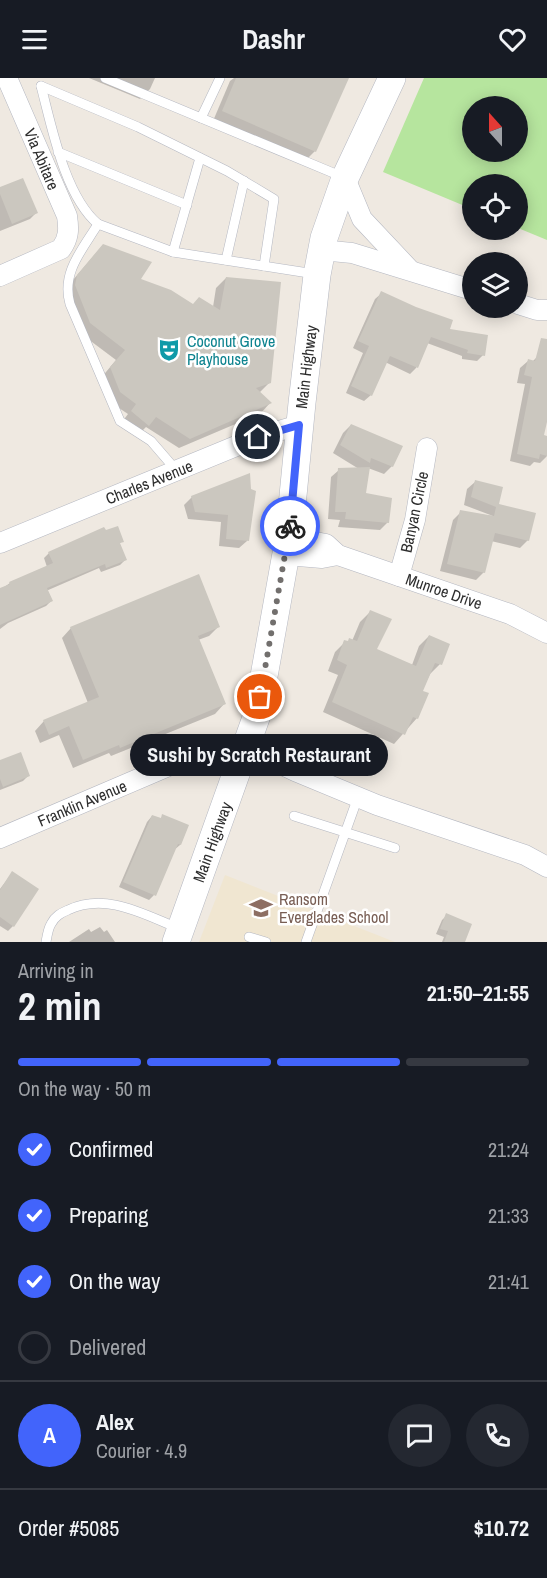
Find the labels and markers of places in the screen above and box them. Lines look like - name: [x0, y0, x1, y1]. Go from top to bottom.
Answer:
- place label: Coconut Grove Playhouse: [187, 330, 275, 370]
- theatre icon: Coconut Grove Playhouse: [156, 337, 182, 363]
- pin: [232, 411, 283, 462]
- pin: [234, 671, 285, 722]
- callout: Sushi by Scratch Restaurant: [131, 733, 389, 775]
- place label: Ransom Everglades School: [279, 888, 388, 928]
- school or university icon: Ransom Everglades School: [248, 895, 274, 921]

